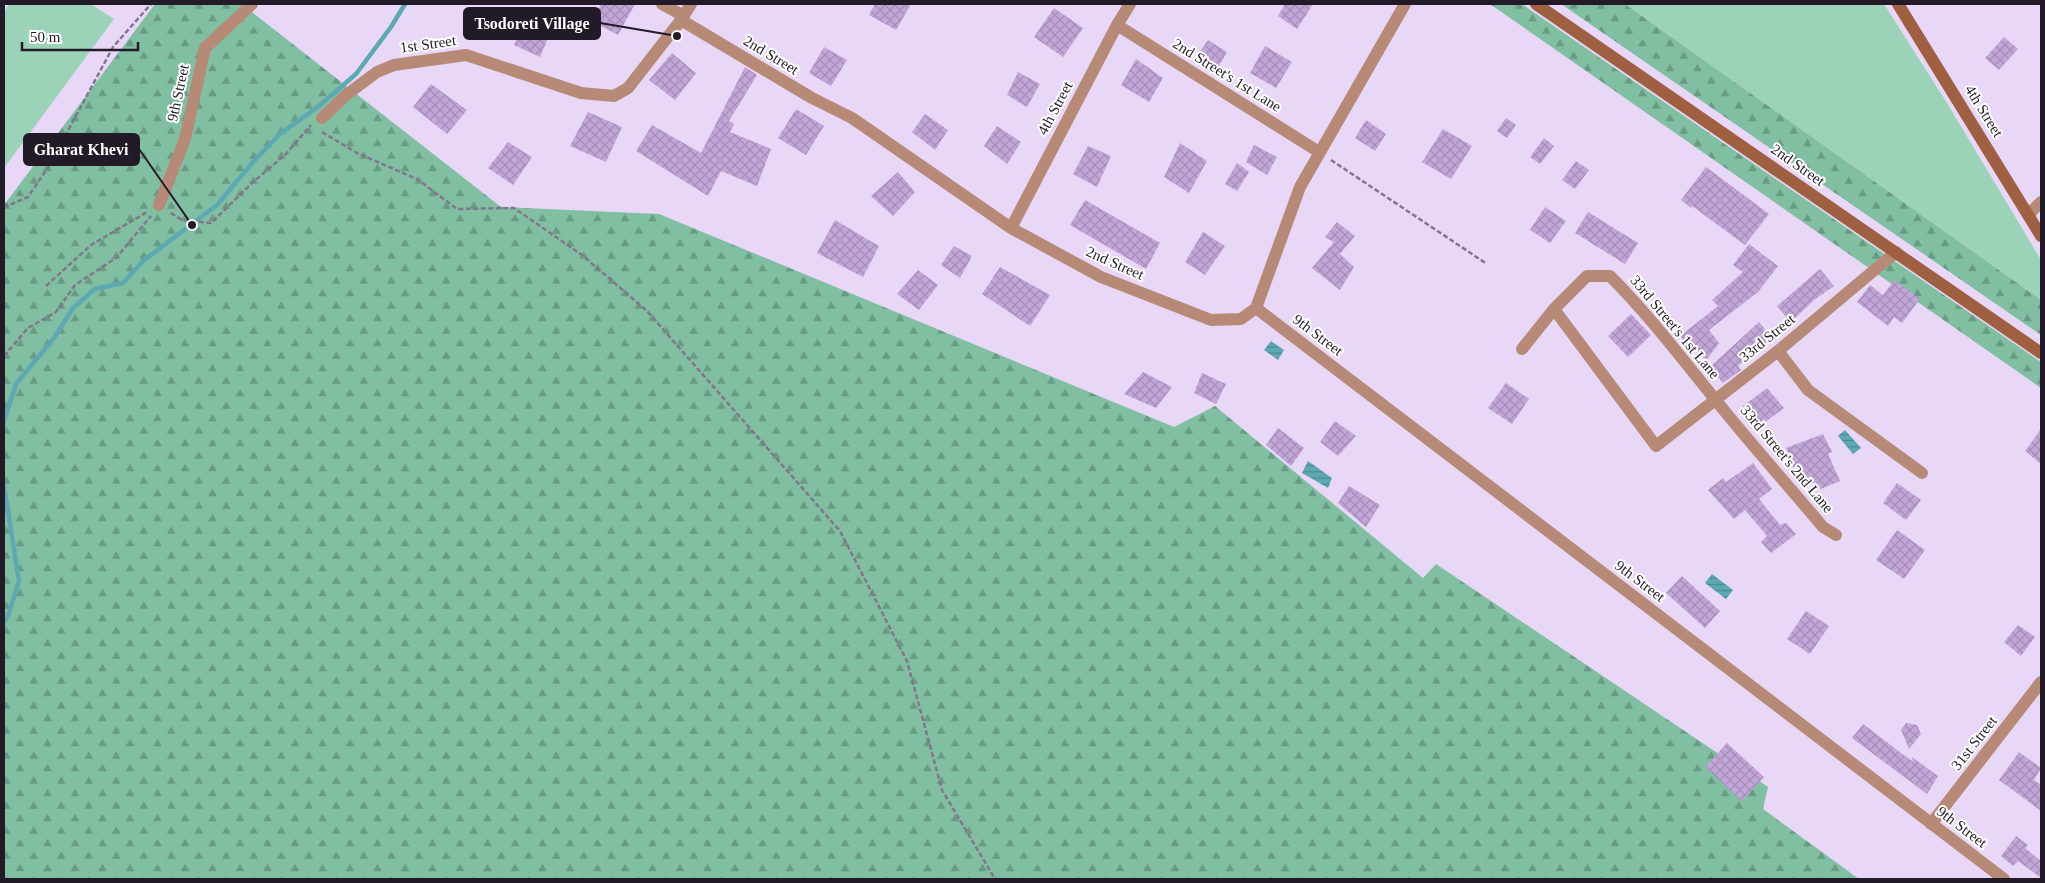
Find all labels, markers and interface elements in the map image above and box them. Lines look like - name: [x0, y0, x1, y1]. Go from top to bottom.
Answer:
- callout: Tsodoreti Village: [464, 8, 600, 39]
- text: Tsodoreti Village: [474, 15, 590, 33]
- scale bar: [22, 20, 139, 52]
- text: 50 m: [30, 29, 61, 45]
- street label: 1st Street: [399, 32, 458, 56]
- street label: 2nd Street: [741, 32, 802, 78]
- street label: 2nd Street's 1st Lane: [1170, 35, 1284, 115]
- street label: 9th Street: [164, 62, 192, 123]
- street label: 4th Street: [1034, 78, 1076, 137]
- street label: 4th Street: [1962, 82, 2007, 140]
- callout: Gharat Khevi: [24, 134, 139, 165]
- text: Gharat Khevi: [34, 141, 129, 158]
- street label: 2nd Street: [1768, 141, 1828, 190]
- street label: 2nd Street: [1084, 243, 1147, 283]
- street label: 33rd Street's 1st Lane: [1627, 272, 1723, 382]
- street label: 33rd Street: [1736, 310, 1798, 365]
- street label: 9th Street: [1290, 311, 1347, 359]
- street label: 33rd Street's 2nd Lane: [1738, 402, 1837, 516]
- street label: 9th Street: [1612, 557, 1669, 605]
- street label: 31st Street: [1948, 712, 2000, 773]
- street label: 9th Street: [1934, 803, 1991, 851]

